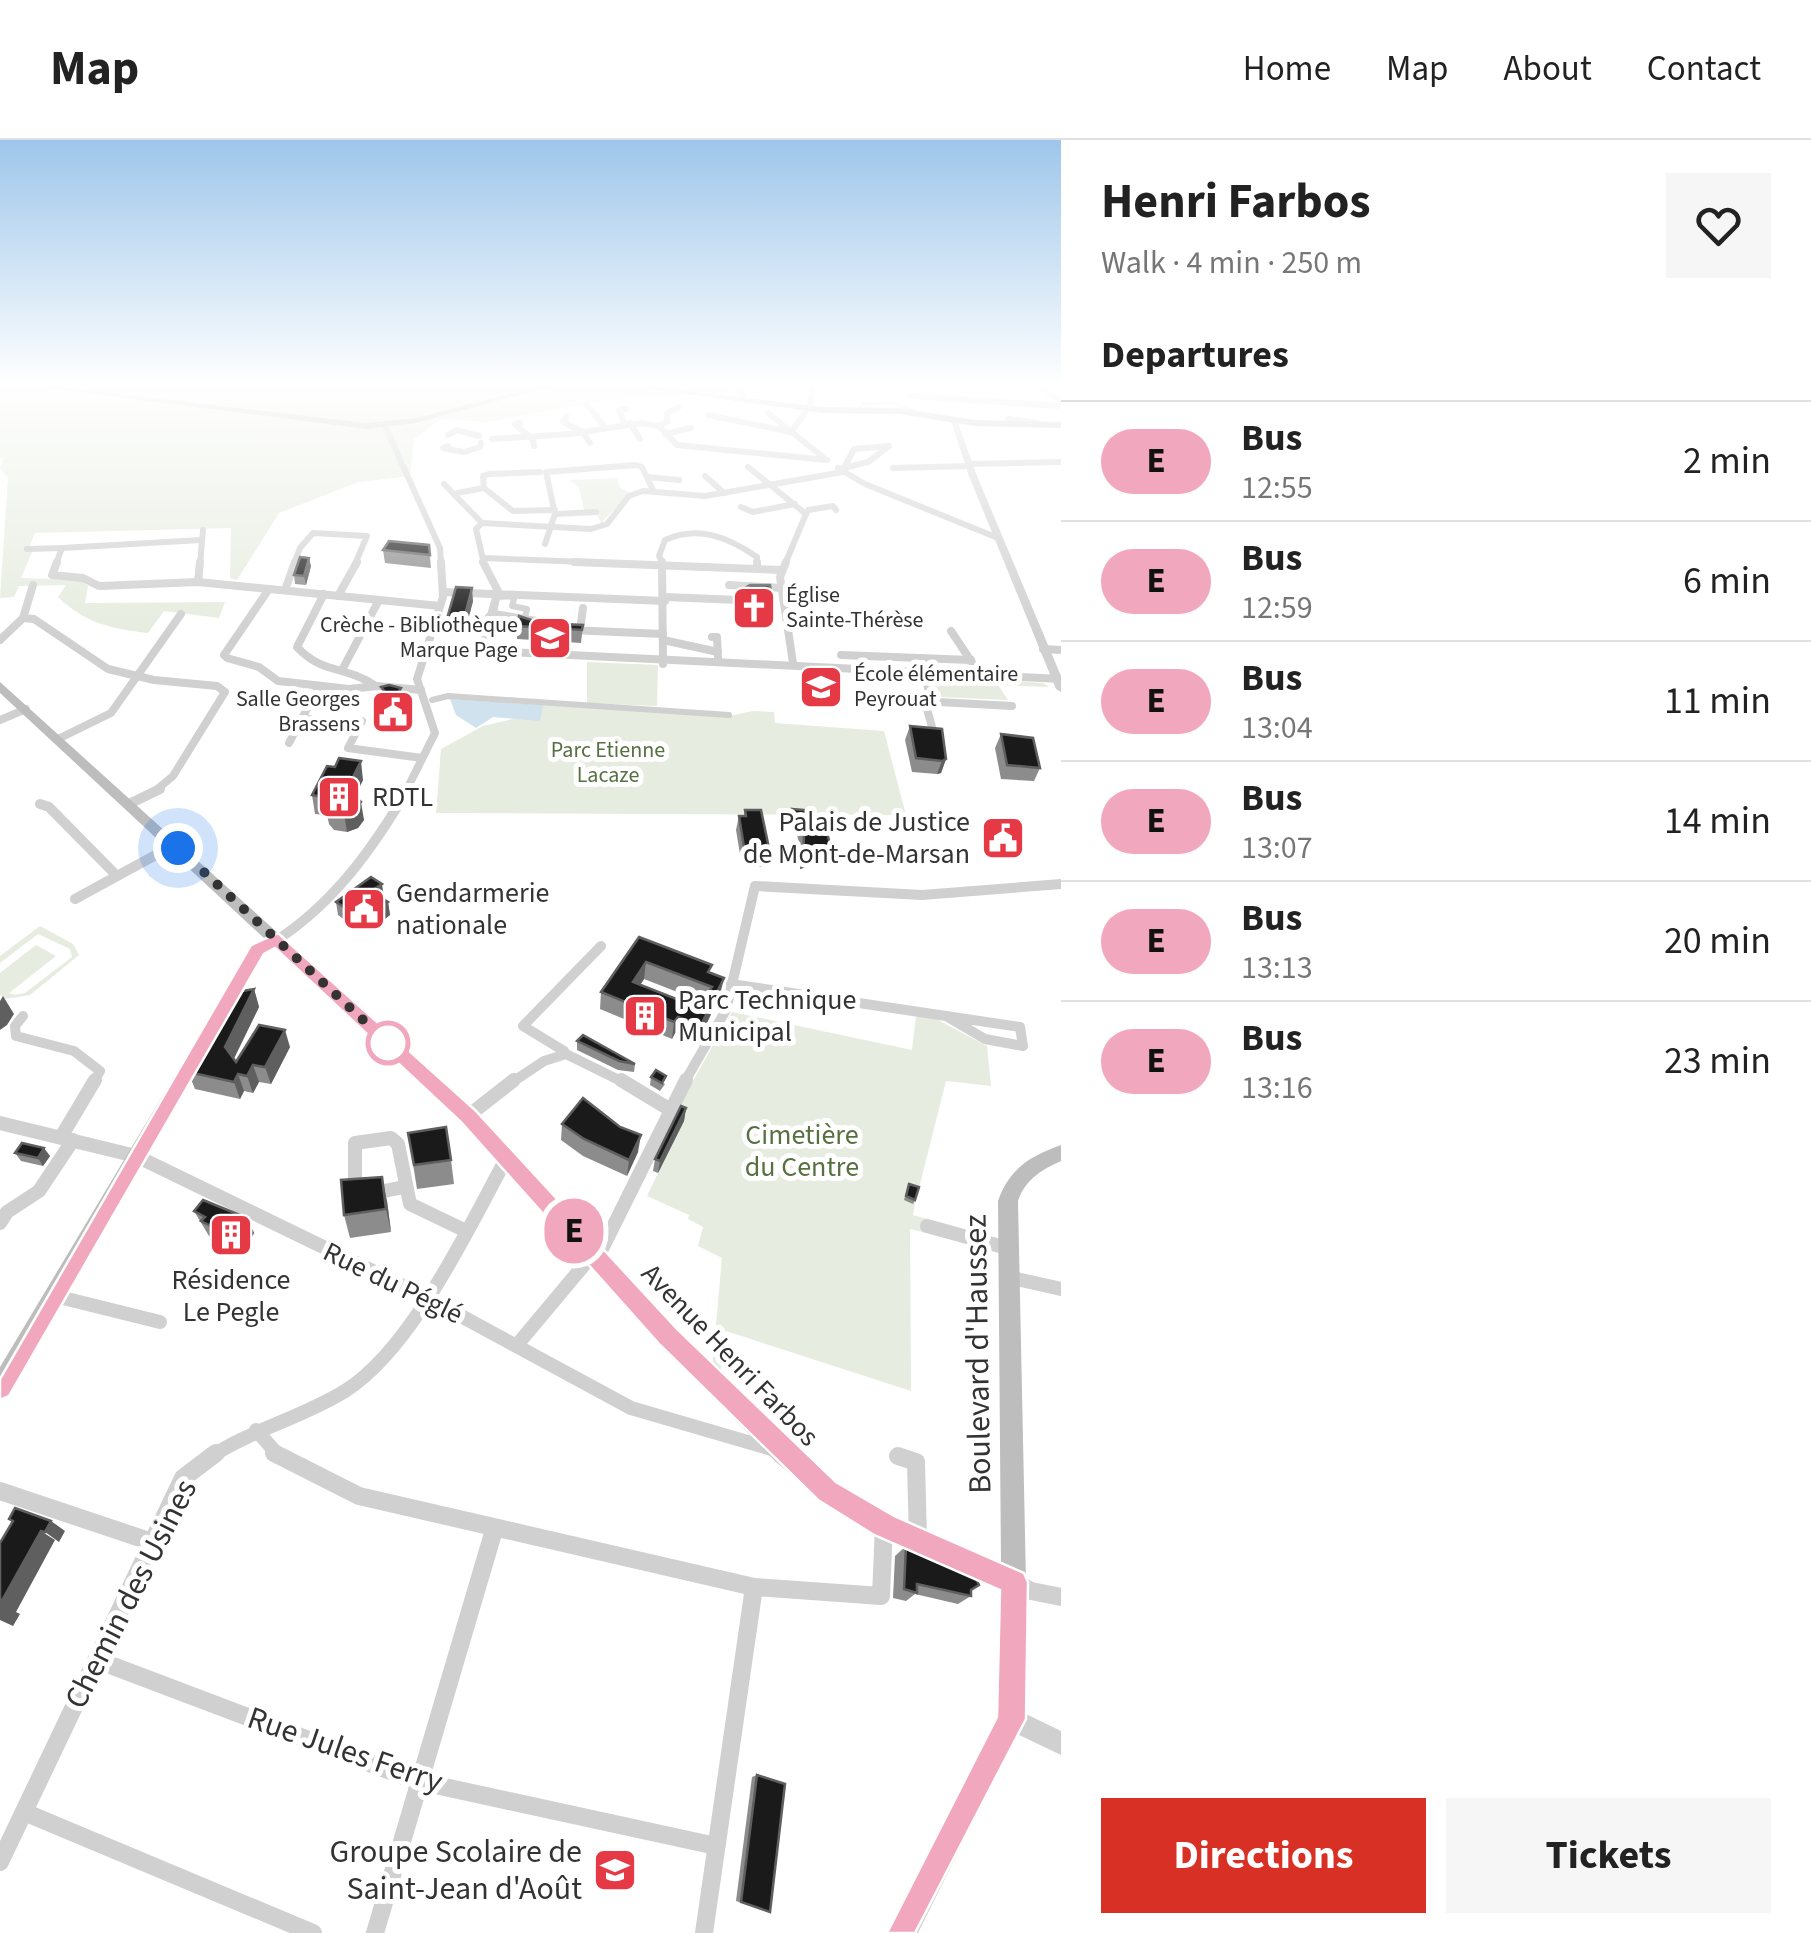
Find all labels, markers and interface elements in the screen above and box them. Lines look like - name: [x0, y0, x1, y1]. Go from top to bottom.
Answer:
- text: Map: [50, 35, 139, 103]
- text: Home: [1243, 44, 1331, 94]
- text: Map: [1386, 44, 1449, 94]
- text: About: [1504, 44, 1592, 94]
- text: Contact: [1647, 44, 1761, 94]
- text: Henri Farbos: [1101, 168, 1371, 236]
- button: heart: [1666, 173, 1771, 278]
- text: Walk · 4 min · 250 m: [1101, 240, 1362, 286]
- text: Departures: [1101, 328, 1289, 382]
- text: Bus: [1241, 411, 1302, 465]
- text: 2 min: [1683, 434, 1771, 488]
- text: E: [1146, 436, 1166, 486]
- text: 12:55: [1241, 465, 1313, 511]
- text: Bus: [1241, 531, 1302, 585]
- text: 6 min: [1683, 554, 1771, 608]
- text: E: [1146, 556, 1166, 606]
- place label: Église Sainte-Thérèse: [786, 579, 924, 636]
- church icon: Église Sainte-Thérèse: [731, 585, 777, 631]
- text: 12:59: [1241, 585, 1313, 631]
- place label: Crèche - Bibliothèque Marque Page: [320, 609, 518, 666]
- school or university icon: Crèche - Bibliothèque Marque Page: [527, 615, 573, 661]
- text: Bus: [1241, 651, 1302, 705]
- place label: École élémentaire Peyrouat: [854, 658, 1018, 715]
- school or university icon: École élémentaire Peyrouat: [798, 664, 844, 710]
- text: 11 min: [1664, 674, 1771, 728]
- text: E: [1146, 676, 1166, 726]
- place label: Salle Georges Brassens: [236, 683, 360, 740]
- public building icon: Salle Georges Brassens: [370, 689, 416, 735]
- text: 13:04: [1241, 705, 1313, 751]
- park label: Parc Etienne Lacaze: [551, 734, 665, 791]
- text: Bus: [1241, 771, 1302, 825]
- building icon: RDTL: [316, 774, 362, 820]
- place label: RDTL: [372, 777, 433, 817]
- text: 14 min: [1664, 794, 1771, 848]
- text: E: [1146, 796, 1166, 846]
- place label: Palais de Justice de Mont-de-Marsan: [743, 802, 970, 874]
- public building icon: Palais de Justice de Mont-de-Marsan: [980, 815, 1026, 861]
- your location: [153, 823, 203, 873]
- text: 13:07: [1241, 825, 1313, 871]
- place label: Gendarmerie nationale: [396, 873, 549, 945]
- public building icon: Gendarmerie nationale: [341, 886, 387, 932]
- text: Bus: [1241, 891, 1302, 945]
- text: 20 min: [1664, 914, 1771, 968]
- text: E: [1146, 916, 1166, 966]
- text: 13:13: [1241, 945, 1313, 991]
- place label: Parc Technique Municipal: [678, 980, 856, 1052]
- building icon: Parc Technique Municipal: [622, 993, 668, 1039]
- text: Bus: [1241, 1011, 1302, 1065]
- unlabelled marker: [367, 1022, 409, 1064]
- text: 23 min: [1664, 1034, 1771, 1088]
- text: E: [1146, 1036, 1166, 1086]
- text: 13:16: [1241, 1065, 1313, 1111]
- park label: Cimetière du Centre: [745, 1115, 859, 1187]
- line badge: E: [542, 1198, 606, 1264]
- text: E: [564, 1206, 584, 1256]
- building icon: Résidence Le Pegle: [208, 1212, 254, 1258]
- street label: Boulevard d'Haussez: [953, 1214, 1003, 1494]
- street label: Rue du Péglé: [316, 1232, 470, 1334]
- street label: Avenue Henri Farbos: [632, 1255, 828, 1455]
- place label: Résidence Le Pegle: [172, 1260, 290, 1332]
- street label: Chemin des Usines: [53, 1471, 209, 1717]
- street label: Rue Jules Ferry: [241, 1695, 449, 1805]
- button: Directions: [1101, 1798, 1426, 1913]
- button: Tickets: [1446, 1798, 1771, 1913]
- place label: Groupe Scolaire de Saint-Jean d'Août: [329, 1829, 582, 1912]
- school or university icon: Groupe Scolaire de Saint-Jean d'Août: [592, 1847, 638, 1893]

